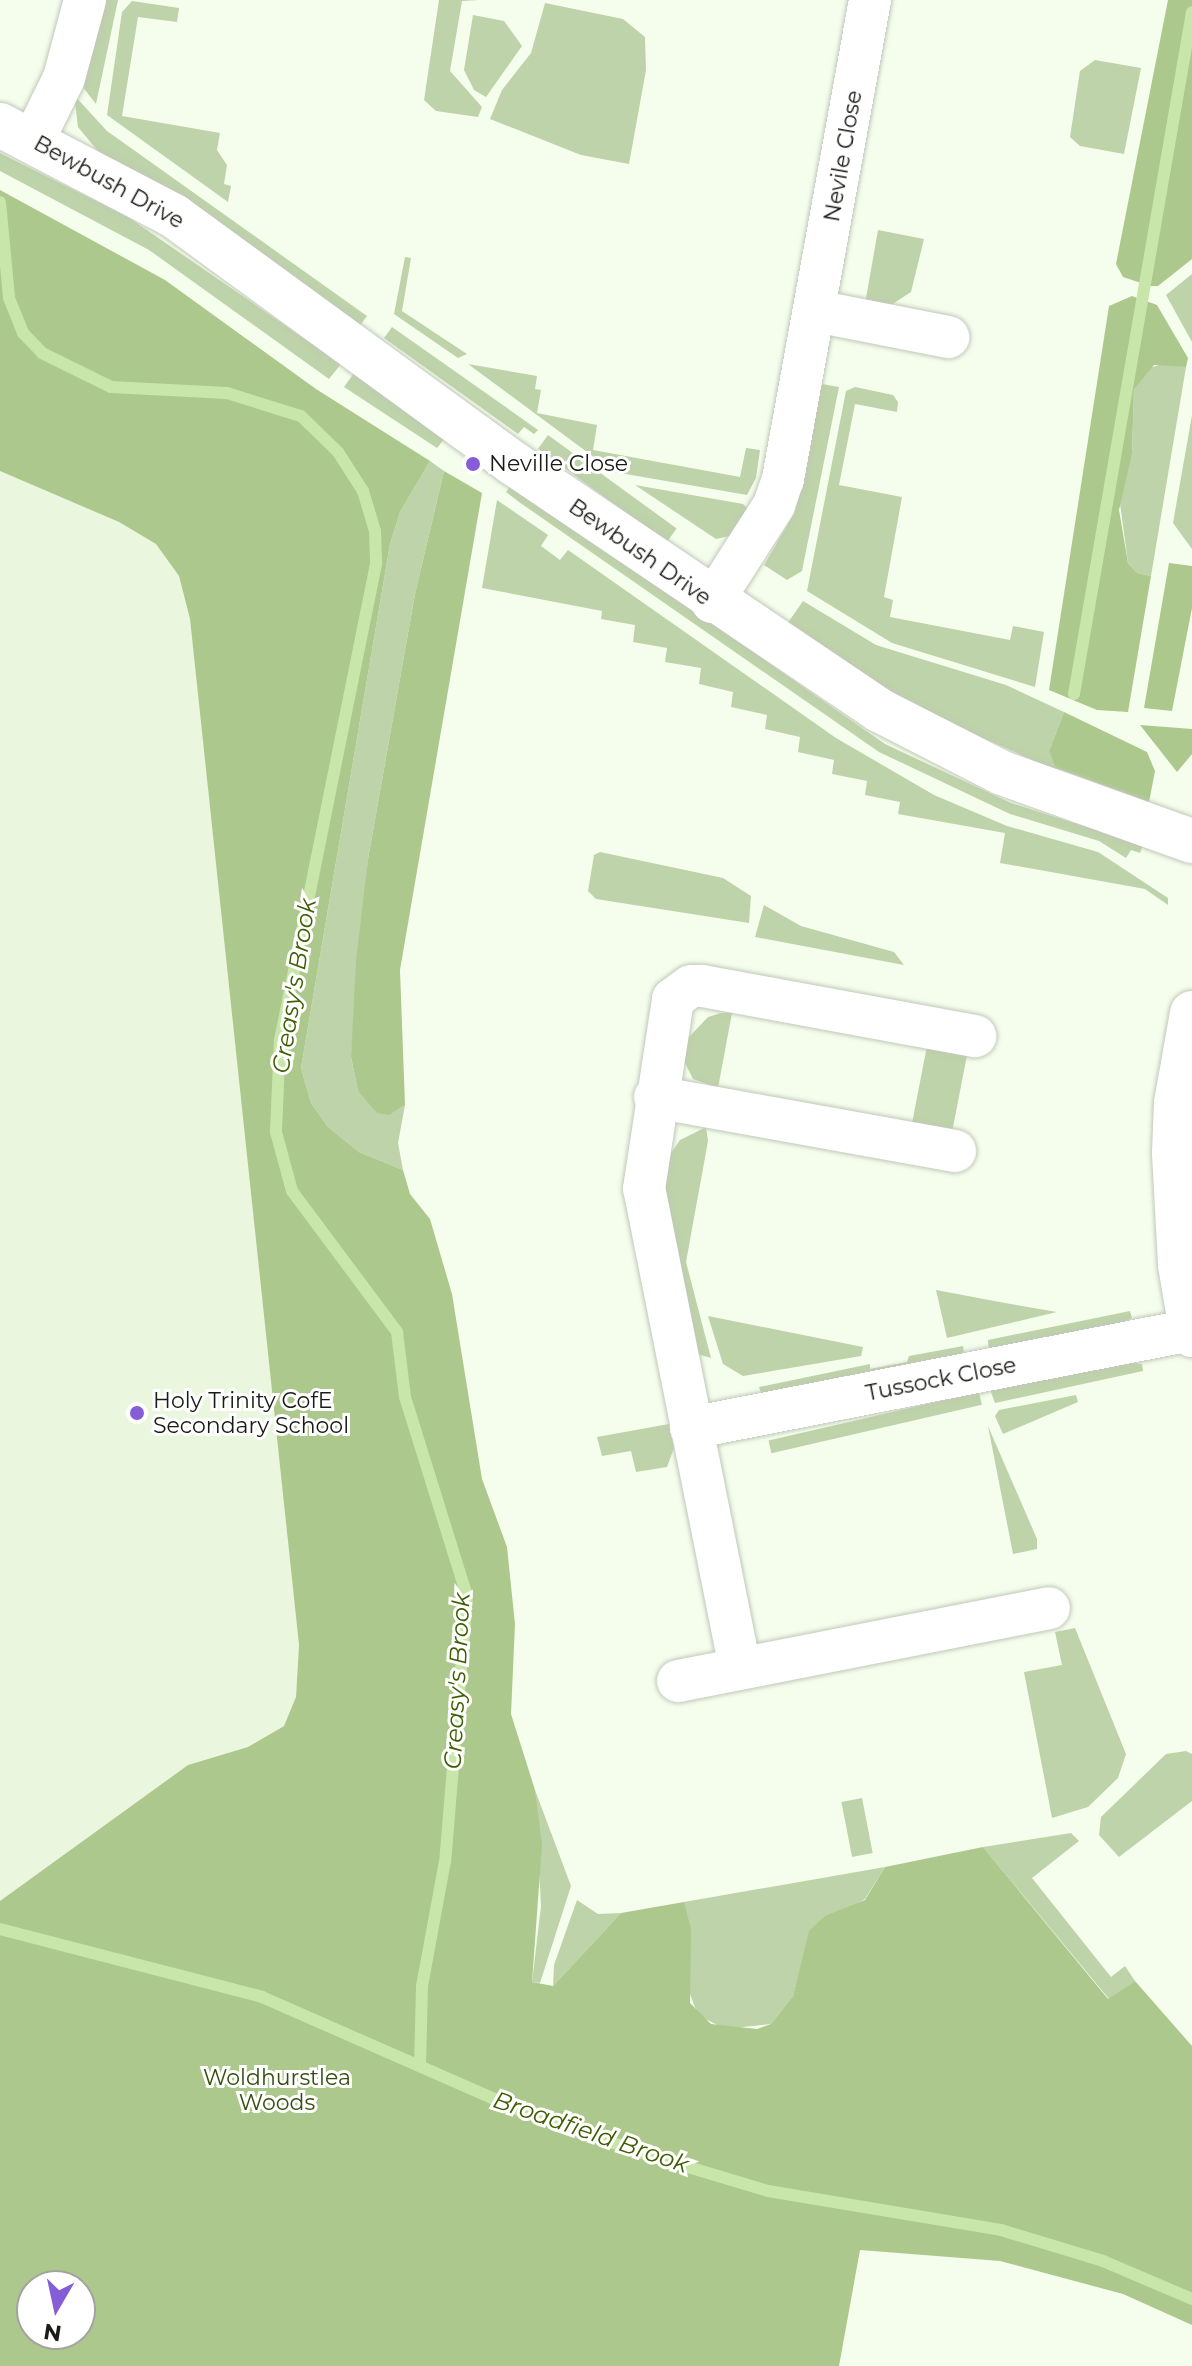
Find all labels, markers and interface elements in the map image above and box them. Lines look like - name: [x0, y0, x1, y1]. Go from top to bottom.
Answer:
- street label: Nevile Close: [818, 88, 868, 224]
- street label: Bewbush Drive: [29, 130, 189, 234]
- place label: Neville Close: [489, 451, 628, 477]
- marker: Neville Close: [464, 455, 482, 473]
- street label: Bewbush Drive: [564, 493, 716, 611]
- water label: Creasy's Brook: [266, 896, 322, 1076]
- street label: Tussock Close: [863, 1351, 1019, 1407]
- place label: Holy Trinity CofE Secondary School: [153, 1387, 349, 1438]
- marker: Holy Trinity CofE Secondary School: [128, 1404, 146, 1422]
- water label: Creasy's Brook: [438, 1592, 476, 1770]
- park label: Woldhurstlea Woods: [203, 2064, 351, 2116]
- water label: Broadfield Brook: [489, 2085, 693, 2179]
- north arrow: [16, 2270, 96, 2350]
- text: N: [42, 2317, 63, 2347]

